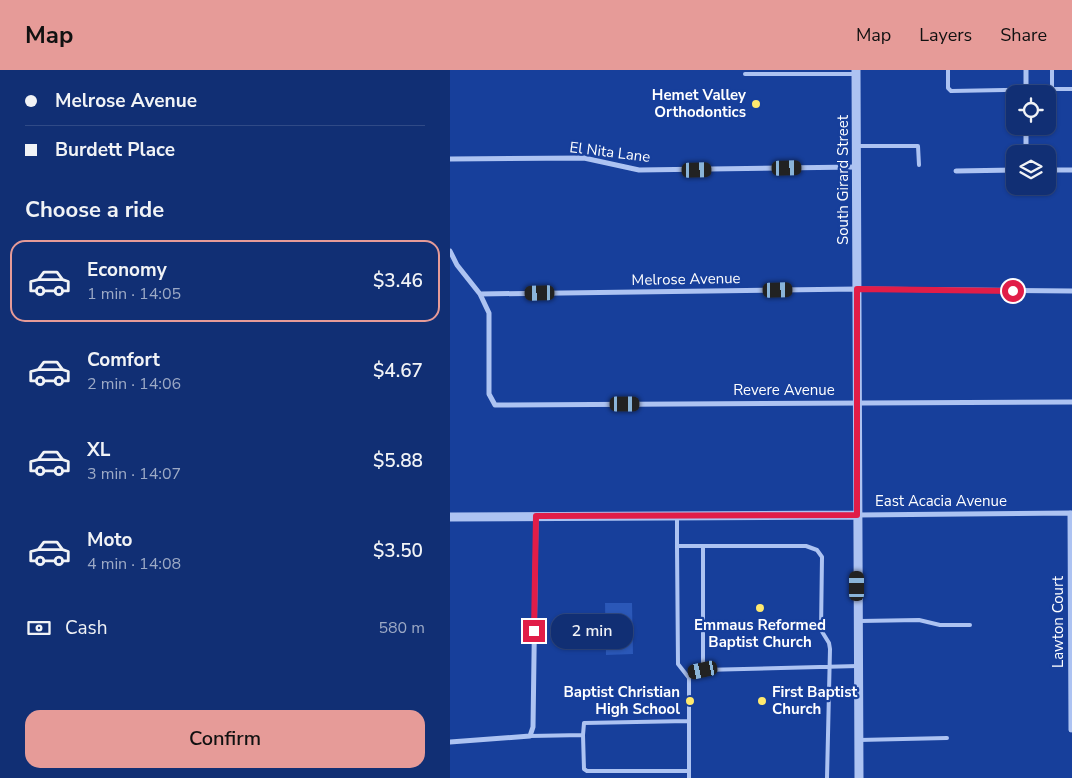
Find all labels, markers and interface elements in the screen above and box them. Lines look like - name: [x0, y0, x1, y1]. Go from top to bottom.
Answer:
- text: Map: [25, 19, 73, 51]
- text: Map: [856, 23, 891, 47]
- text: Layers: [919, 23, 972, 47]
- text: Share: [1000, 23, 1047, 47]
- place label: Hemet Valley Orthodontics: [652, 85, 746, 122]
- map controls: [1006, 85, 1056, 195]
- button: locate: [1006, 85, 1056, 135]
- text: Melrose Avenue: [55, 88, 197, 114]
- marker: Hemet Valley Orthodontics: [750, 98, 762, 110]
- street label: South Girard Street: [833, 114, 853, 245]
- text: Burdett Place: [55, 137, 175, 163]
- street label: El Nita Lane: [568, 137, 652, 167]
- button: layers: [1006, 145, 1056, 195]
- car: [771, 160, 802, 176]
- car: [681, 162, 712, 178]
- text: Choose a ride: [25, 195, 164, 225]
- text: Economy: [87, 257, 167, 283]
- icon: car: [27, 259, 72, 304]
- text: $3.46: [373, 268, 423, 294]
- street label: Melrose Avenue: [631, 268, 741, 290]
- route start: [1002, 280, 1024, 302]
- car: [762, 282, 793, 298]
- text: 1 min · 14:05: [87, 283, 181, 305]
- car: [524, 285, 555, 301]
- text: Comfort: [87, 347, 160, 373]
- icon: car: [27, 349, 72, 394]
- text: $4.67: [373, 358, 423, 384]
- text: 2 min · 14:06: [87, 373, 181, 395]
- street label: Revere Avenue: [733, 380, 835, 400]
- car: [610, 397, 640, 412]
- text: XL: [87, 437, 110, 463]
- icon: car: [27, 439, 72, 484]
- text: $5.88: [373, 448, 423, 474]
- text: 3 min · 14:07: [87, 463, 181, 485]
- street label: East Acacia Avenue: [875, 491, 1007, 511]
- text: Moto: [87, 527, 133, 553]
- icon: car: [27, 529, 72, 574]
- text: $3.50: [373, 538, 423, 564]
- text: 4 min · 14:08: [87, 553, 181, 575]
- car: [849, 571, 864, 601]
- street label: Lawton Court: [1048, 575, 1068, 668]
- marker: Emmaus Reformed Baptist Church: [754, 602, 766, 614]
- icon: cash: [25, 614, 53, 642]
- callout: 2 min: [552, 614, 634, 648]
- text: Cash: [65, 615, 107, 641]
- place label: Emmaus Reformed Baptist Church: [694, 615, 826, 652]
- text: 580 m: [378, 617, 425, 639]
- route end: [523, 620, 545, 642]
- text: 2 min: [572, 620, 612, 642]
- car: [686, 660, 719, 680]
- place label: Baptist Christian High School: [563, 682, 680, 719]
- place label: First Baptist Church: [772, 682, 857, 719]
- marker: Baptist Christian High School: [684, 695, 696, 707]
- marker: First Baptist Church: [756, 695, 768, 707]
- button: Confirm: [25, 710, 425, 768]

